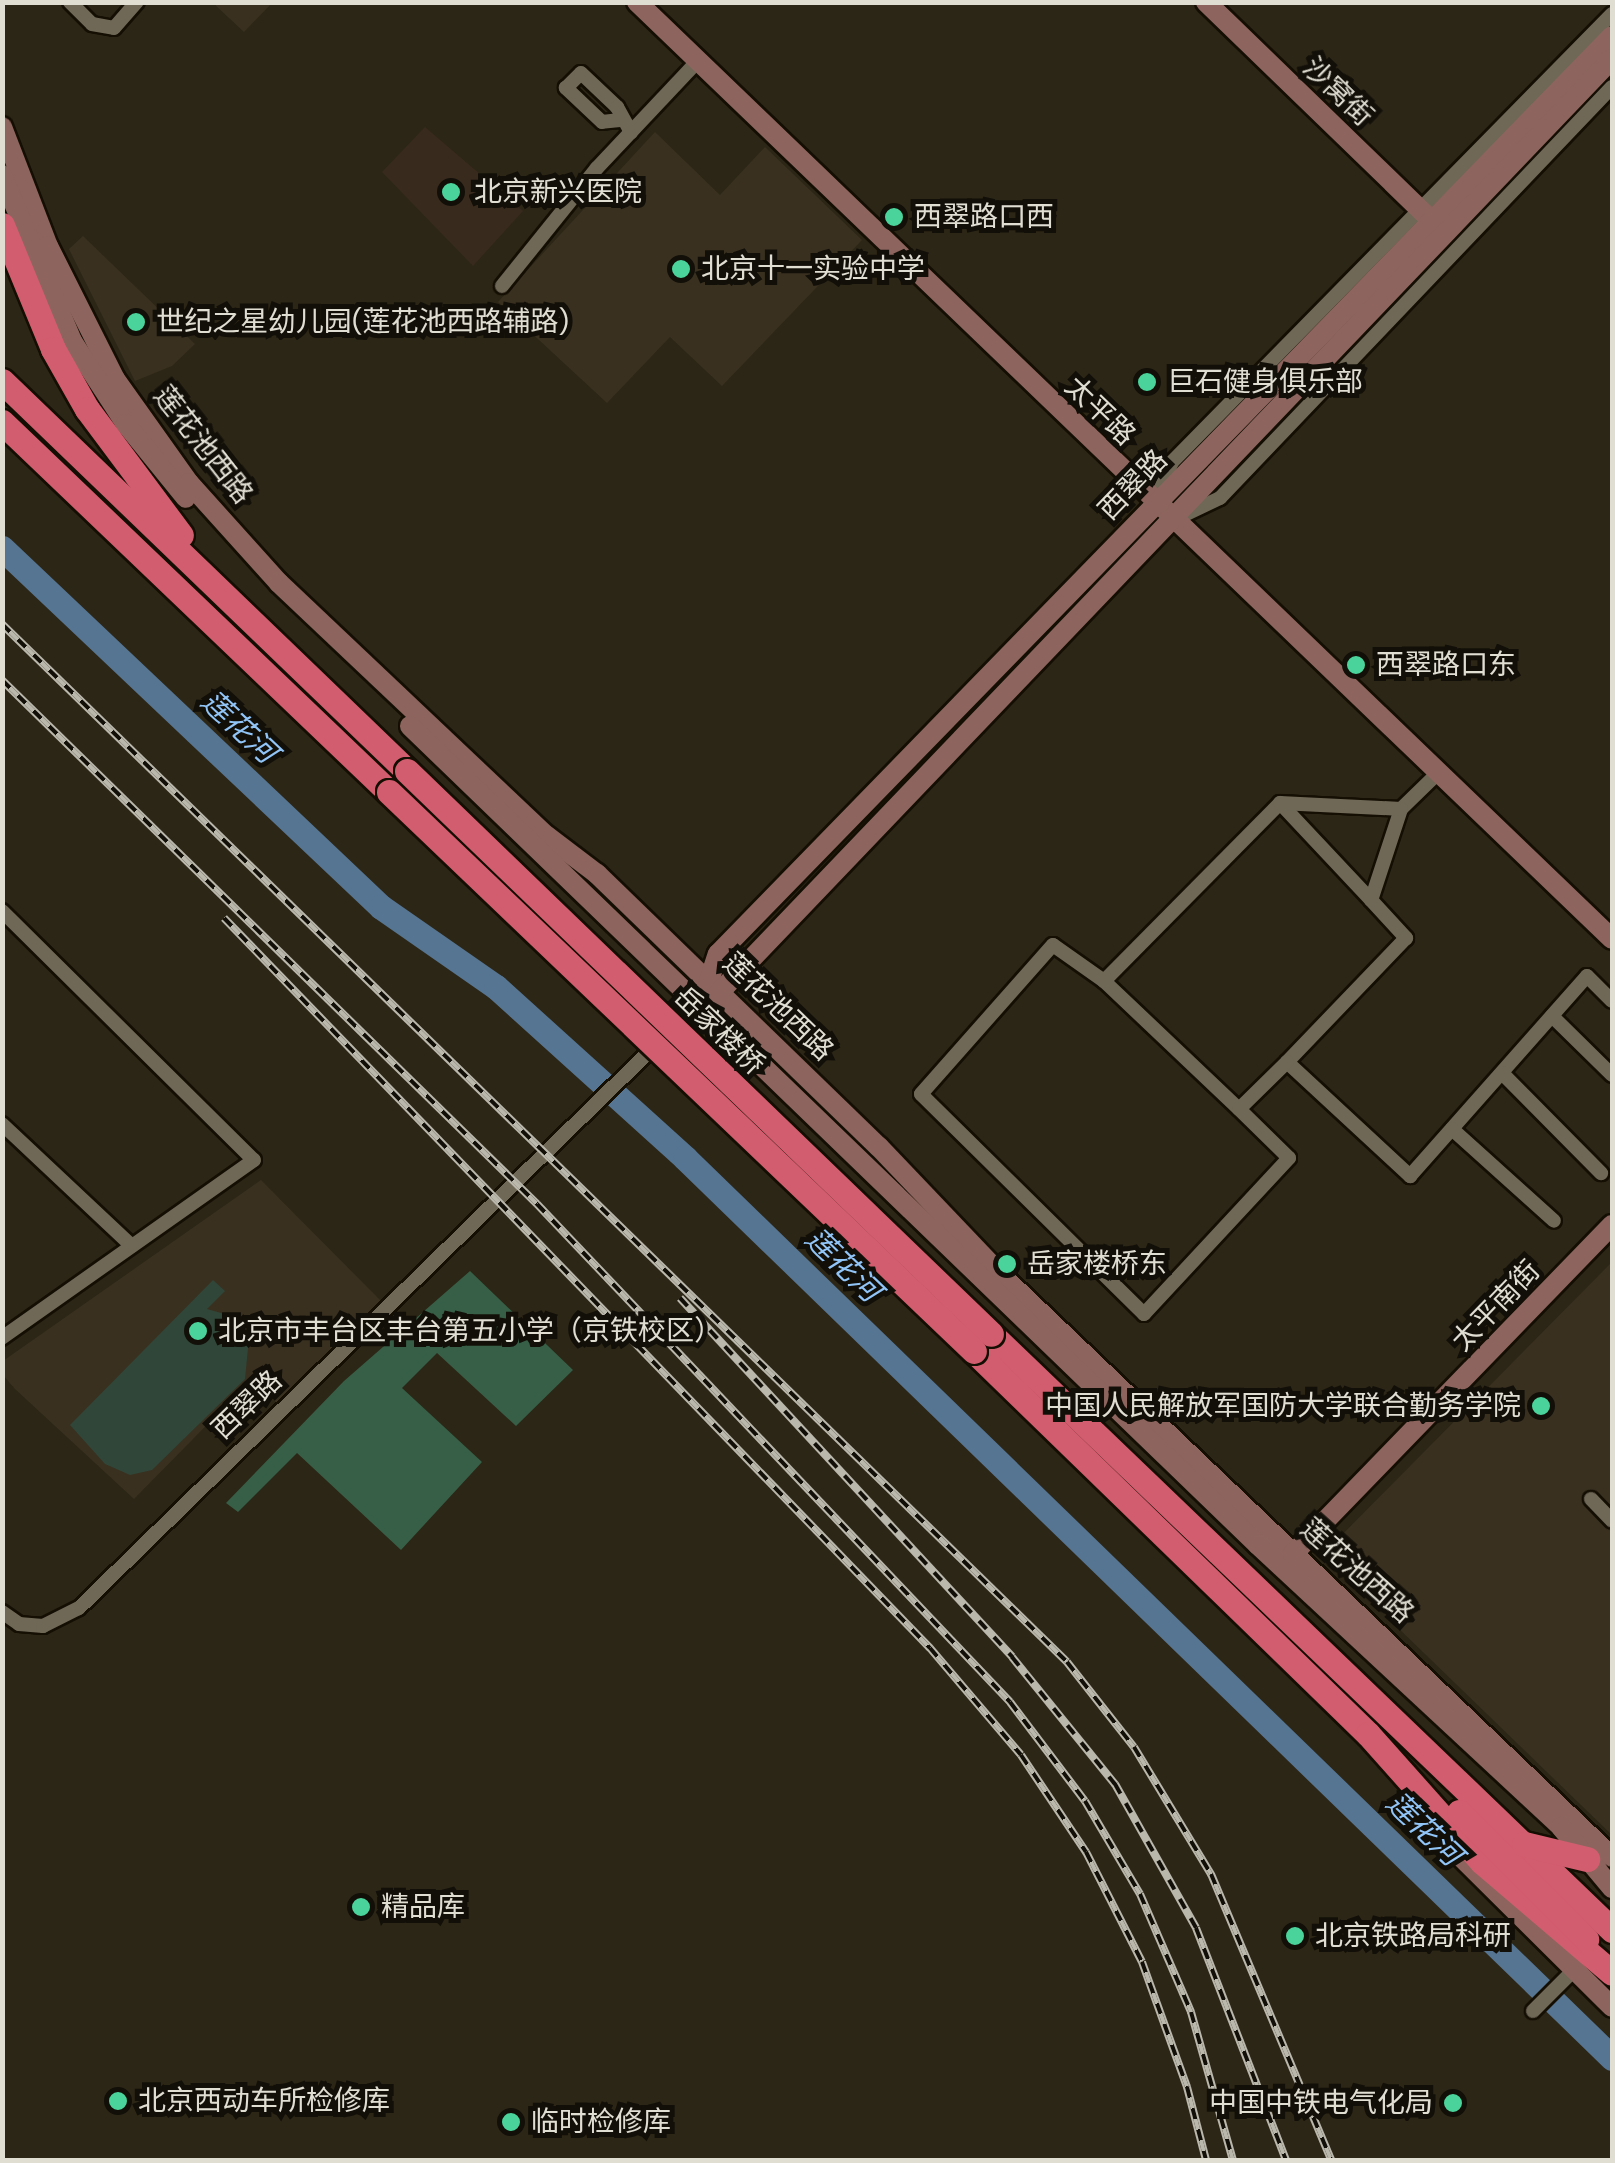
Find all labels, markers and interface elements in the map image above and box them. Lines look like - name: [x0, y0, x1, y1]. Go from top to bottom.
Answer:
- street label: 沙窝街: [1296, 51, 1380, 133]
- place label: 北京新兴医院: [474, 175, 642, 209]
- marker: 北京新兴医院: [438, 179, 464, 205]
- place label: 西翠路口西: [914, 200, 1054, 234]
- marker: 西翠路口西: [883, 206, 905, 228]
- place label: 北京十一实验中学: [701, 252, 925, 286]
- marker: 北京十一实验中学: [670, 258, 692, 280]
- place label: 世纪之星幼儿园(莲花池西路辅路): [156, 305, 569, 339]
- marker: 世纪之星幼儿园(莲花池西路辅路): [125, 311, 147, 333]
- place label: 巨石健身俱乐部: [1167, 365, 1363, 399]
- street label: 太平路: [1058, 370, 1142, 452]
- marker: 巨石健身俱乐部: [1136, 371, 1158, 393]
- street label: 莲花池西路: [147, 379, 259, 511]
- street label: 西翠路: [1092, 443, 1174, 527]
- place label: 西翠路口东: [1376, 648, 1516, 682]
- marker: 西翠路口东: [1345, 654, 1367, 676]
- water label: 莲花河: [194, 683, 284, 771]
- street label: 莲花池西路: [716, 946, 840, 1068]
- street label: 岳家楼桥: [667, 980, 771, 1082]
- water label: 莲花河: [798, 1221, 888, 1309]
- place label: 岳家楼桥东: [1027, 1247, 1167, 1281]
- marker: 岳家楼桥东: [996, 1253, 1018, 1275]
- street label: 太平南街: [1445, 1254, 1547, 1358]
- place label: 北京市丰台区丰台第五小学（京铁校区）: [218, 1314, 722, 1348]
- marker: 北京市丰台区丰台第五小学（京铁校区）: [187, 1320, 209, 1342]
- street label: 西翠路: [205, 1364, 289, 1446]
- place label: 中国人民解放军国防大学联合勤务学院: [1045, 1389, 1521, 1423]
- marker: 中国人民解放军国防大学联合勤务学院: [1530, 1395, 1552, 1417]
- street label: 莲花池西路: [1294, 1512, 1420, 1630]
- water label: 莲花河: [1379, 1785, 1469, 1873]
- place label: 精品库: [381, 1890, 465, 1924]
- marker: 精品库: [350, 1896, 372, 1918]
- place label: 北京铁路局科研: [1315, 1919, 1511, 1953]
- marker: 北京铁路局科研: [1284, 1925, 1306, 1947]
- place label: 北京西动车所检修库: [138, 2084, 390, 2118]
- place label: 中国中铁电气化局: [1209, 2086, 1433, 2120]
- marker: 北京西动车所检修库: [107, 2090, 129, 2112]
- marker: 中国中铁电气化局: [1442, 2092, 1464, 2114]
- place label: 临时检修库: [531, 2105, 671, 2139]
- marker: 临时检修库: [500, 2111, 522, 2133]

